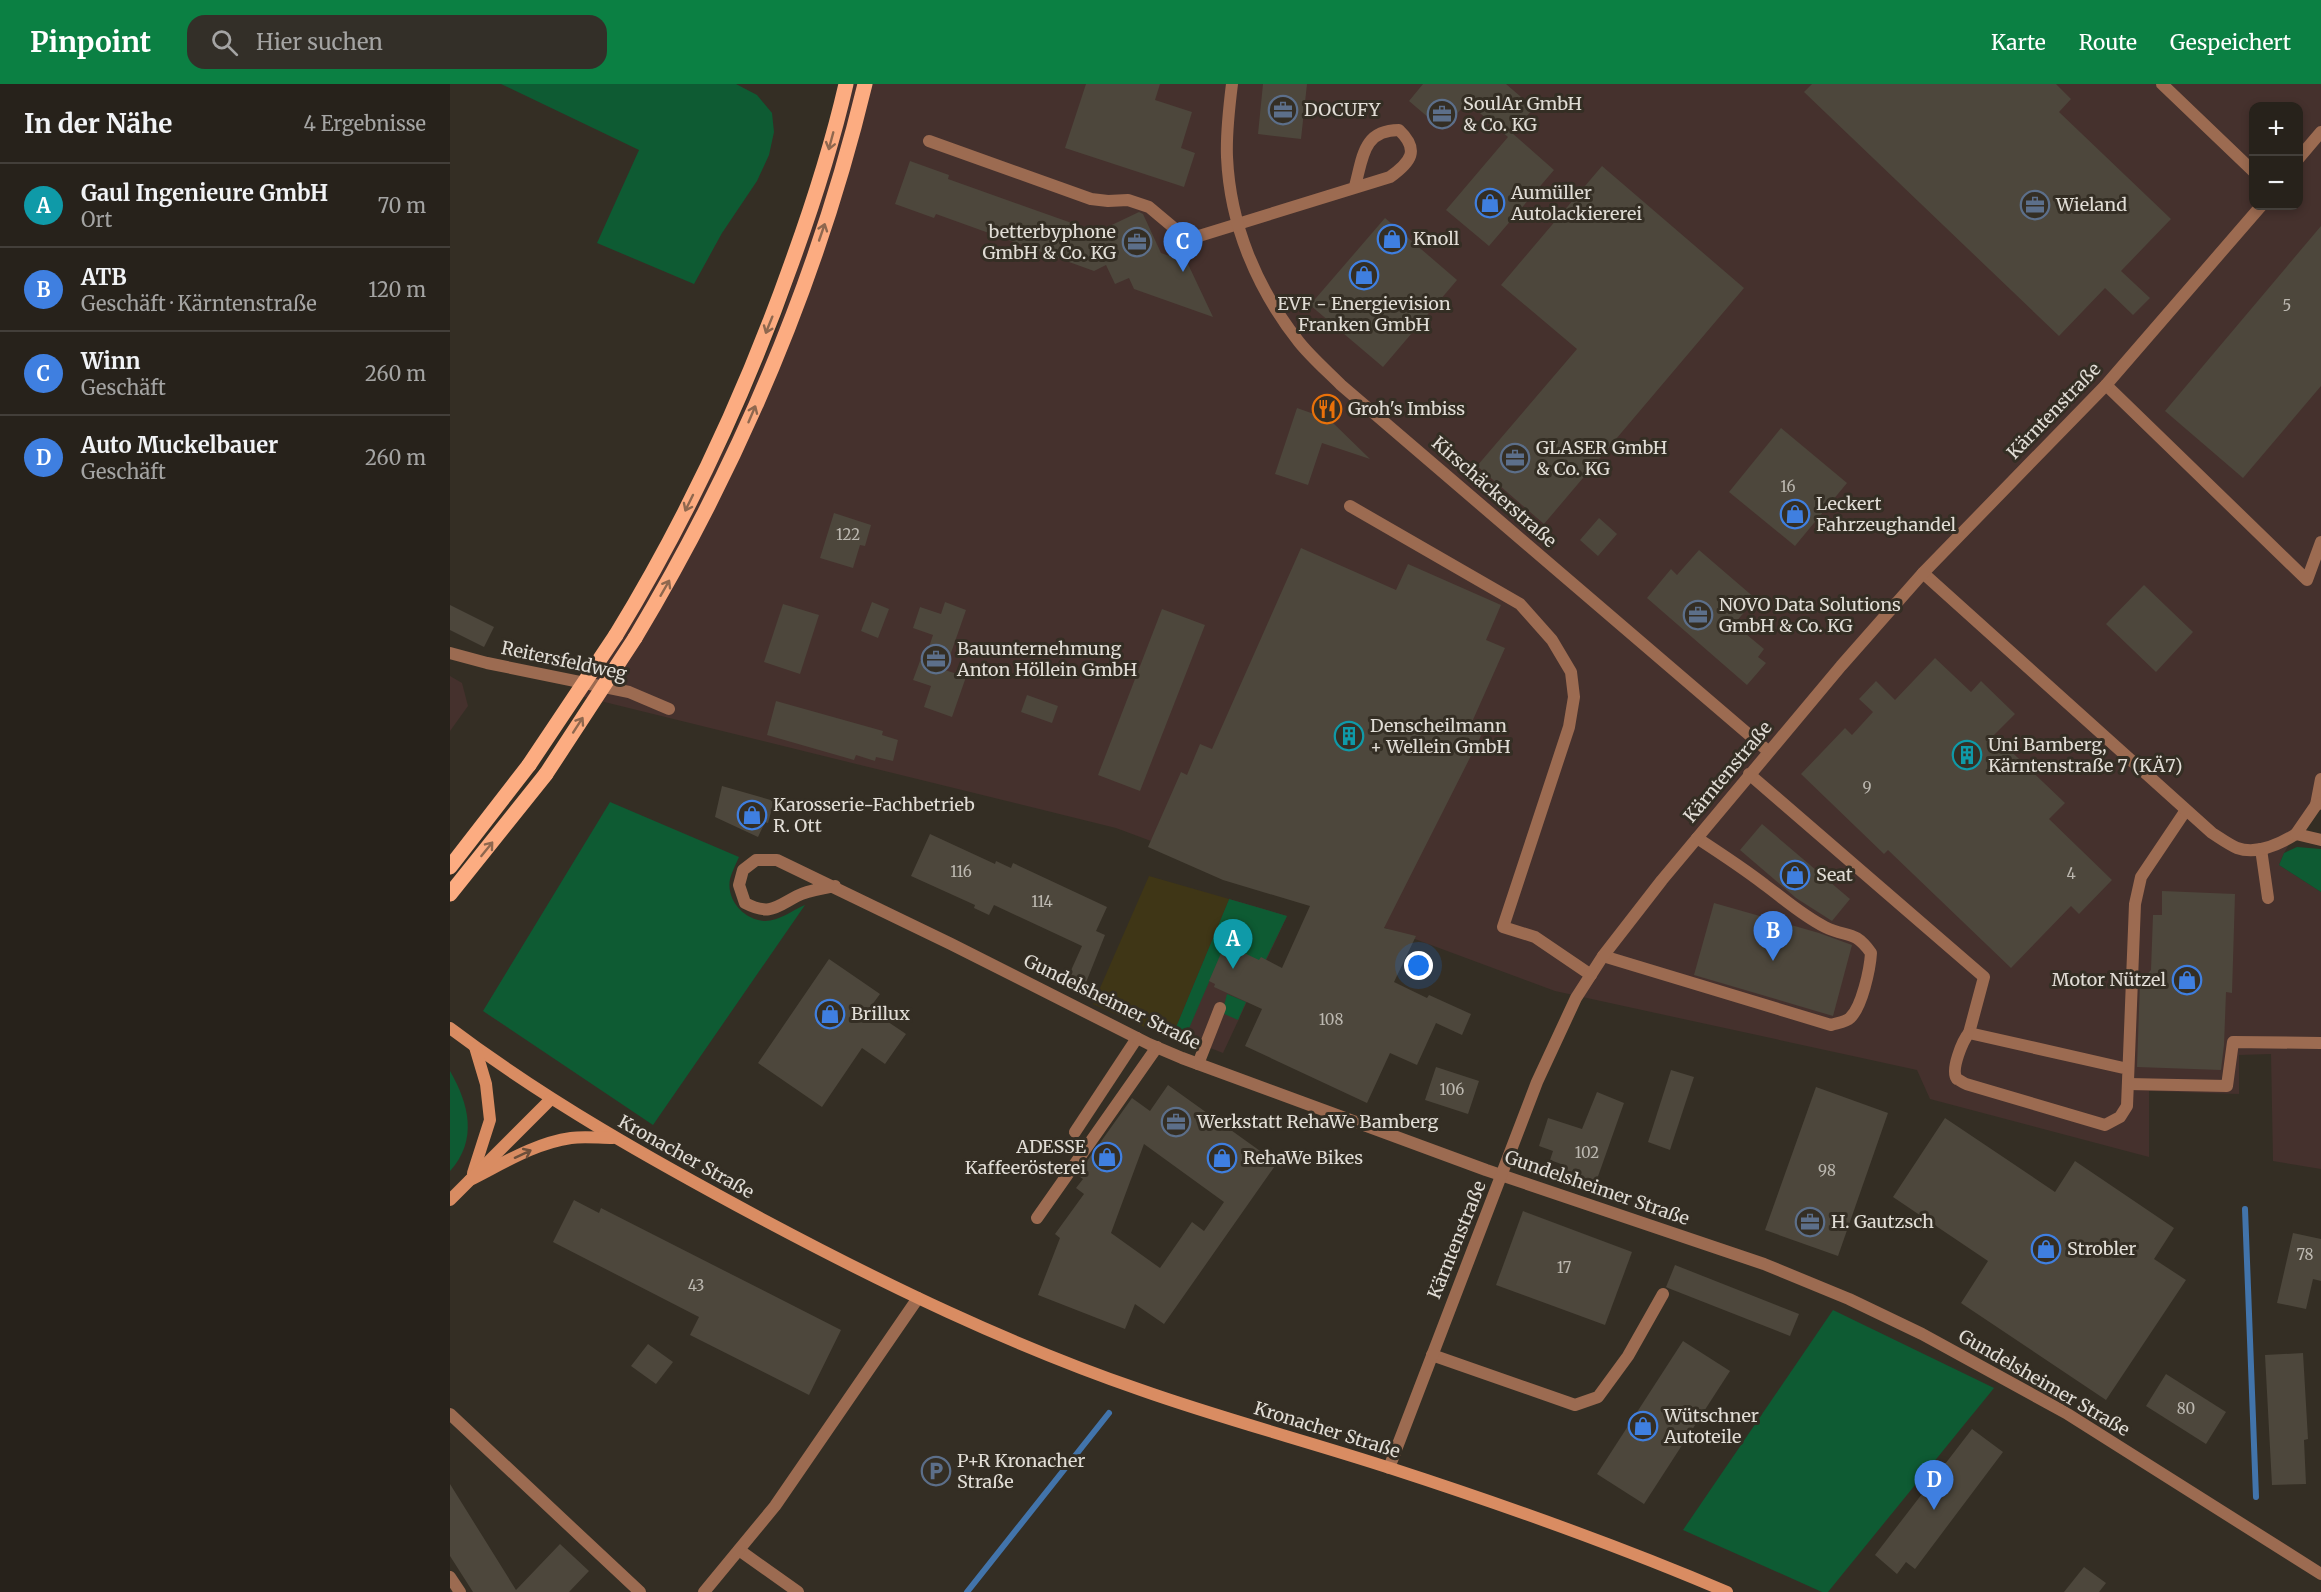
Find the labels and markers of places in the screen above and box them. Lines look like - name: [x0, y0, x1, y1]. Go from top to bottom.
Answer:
- place label: SoulAr GmbH & Co. KG: [1463, 92, 1582, 136]
- office icon: DOCUFY: [1267, 94, 1299, 126]
- place label: DOCUFY: [1304, 98, 1381, 121]
- office icon: SoulAr GmbH & Co. KG: [1426, 98, 1458, 130]
- place label: Aumüller Autolackiererei: [1510, 181, 1642, 225]
- shop icon: Aumüller Autolackiererei: [1474, 187, 1506, 219]
- office icon: Wieland: [2019, 189, 2051, 221]
- place label: Wieland: [2055, 193, 2127, 216]
- place label: betterbyphone GmbH & Co. KG: [983, 220, 1116, 264]
- pin: C: [1164, 222, 1202, 272]
- shop icon: Knoll: [1376, 223, 1408, 255]
- office icon: betterbyphone GmbH & Co. KG: [1121, 226, 1153, 258]
- place label: Knoll: [1413, 227, 1460, 250]
- shop icon: EVF - Energievision Franken GmbH: [1348, 259, 1380, 291]
- place label: EVF - Energievision Franken GmbH: [1277, 292, 1451, 336]
- restaurant icon: Groh's Imbiss: [1311, 393, 1343, 425]
- place label: Groh's Imbiss: [1348, 397, 1465, 420]
- place label: GLASER GmbH & Co. KG: [1536, 436, 1667, 480]
- office icon: GLASER GmbH & Co. KG: [1499, 442, 1531, 474]
- place label: Leckert Fahrzeughandel: [1816, 492, 1956, 536]
- shop icon: Leckert Fahrzeughandel: [1779, 498, 1811, 530]
- place label: NOVO Data Solutions GmbH & Co. KG: [1719, 593, 1901, 637]
- office icon: NOVO Data Solutions GmbH & Co. KG: [1682, 599, 1714, 631]
- place label: Bauunternehmung Anton Höllein GmbH: [956, 637, 1137, 681]
- office icon: Bauunternehmung Anton Höllein GmbH: [920, 643, 952, 675]
- place label: Denscheilmann + Wellein GmbH: [1370, 714, 1511, 758]
- building icon: Denscheilmann + Wellein GmbH: [1333, 720, 1365, 752]
- place label: Uni Bamberg, Kärntenstraße 7 (KÄ7): [1988, 733, 2183, 777]
- building icon: Uni Bamberg, Kärntenstraße 7 (KÄ7): [1951, 739, 1983, 771]
- place label: Karosserie-Fachbetrieb R. Ott: [773, 793, 975, 837]
- shop icon: Karosserie-Fachbetrieb R. Ott: [736, 799, 768, 831]
- shop icon: Seat: [1779, 859, 1811, 891]
- place label: Seat: [1816, 863, 1853, 886]
- pin: B: [1754, 912, 1792, 961]
- pin: A: [1214, 920, 1252, 969]
- shop icon: Motor Nützel: [2171, 964, 2203, 996]
- place label: Motor Nützel: [2052, 968, 2166, 991]
- shop icon: Brillux: [814, 998, 846, 1030]
- place label: Brillux: [851, 1002, 910, 1025]
- office icon: Werkstatt RehaWe Bamberg: [1160, 1106, 1192, 1138]
- place label: Werkstatt RehaWe Bamberg: [1196, 1110, 1439, 1133]
- place label: ADESSE Kaffeerösterei: [965, 1135, 1087, 1179]
- shop icon: ADESSE Kaffeerösterei: [1091, 1141, 1123, 1173]
- shop icon: RehaWe Bikes: [1206, 1142, 1238, 1174]
- place label: RehaWe Bikes: [1243, 1146, 1363, 1169]
- office icon: H. Gautzsch: [1794, 1206, 1826, 1238]
- place label: H. Gautzsch: [1831, 1210, 1934, 1233]
- shop icon: Strobler: [2030, 1233, 2062, 1265]
- place label: Strobler: [2067, 1237, 2136, 1260]
- place label: Wütschner Autoteile: [1663, 1404, 1759, 1448]
- shop icon: Wütschner Autoteile: [1627, 1410, 1659, 1442]
- place label: P+R Kronacher Straße: [957, 1449, 1085, 1493]
- parking icon: P+R Kronacher Straße: [920, 1455, 952, 1487]
- pin: D: [1914, 1460, 1954, 1510]

